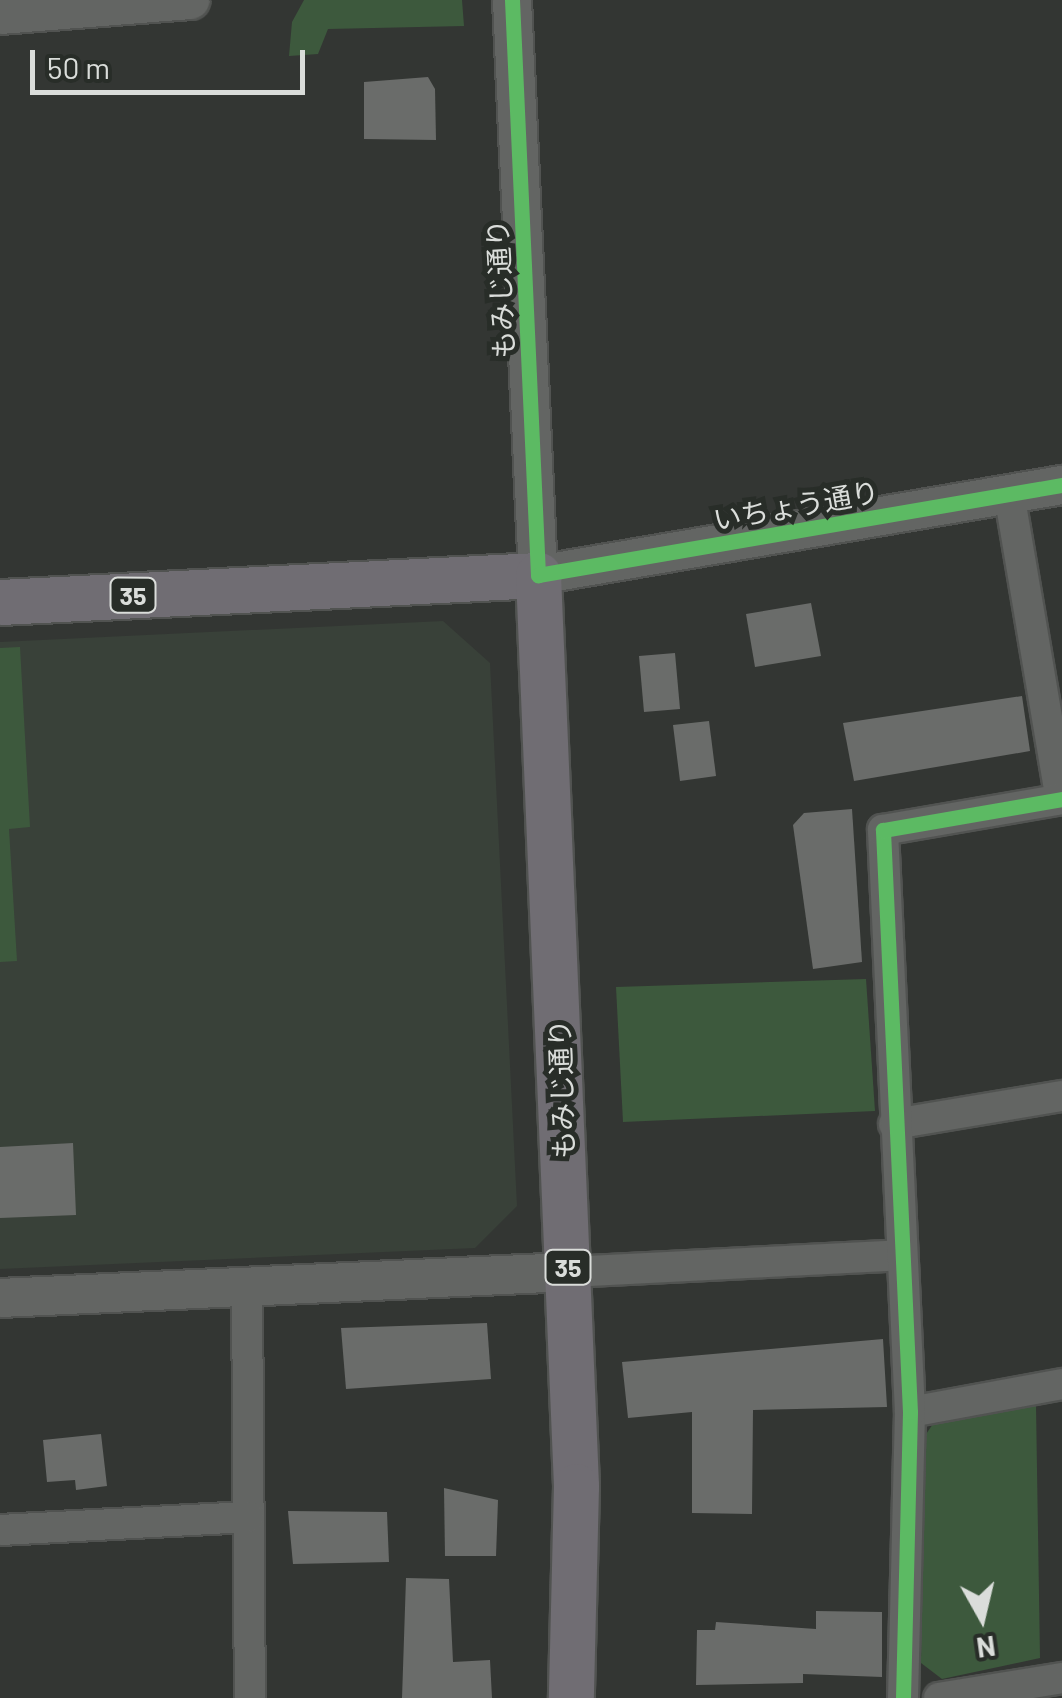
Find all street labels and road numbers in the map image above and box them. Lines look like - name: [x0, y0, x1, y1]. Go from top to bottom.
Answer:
- street label: もみじ通り: [480, 218, 520, 360]
- street label: いちょう通り: [710, 474, 882, 536]
- road number: 35: [108, 575, 158, 615]
- street label: もみじ通り: [542, 1018, 580, 1160]
- road number: 35: [543, 1247, 593, 1287]

